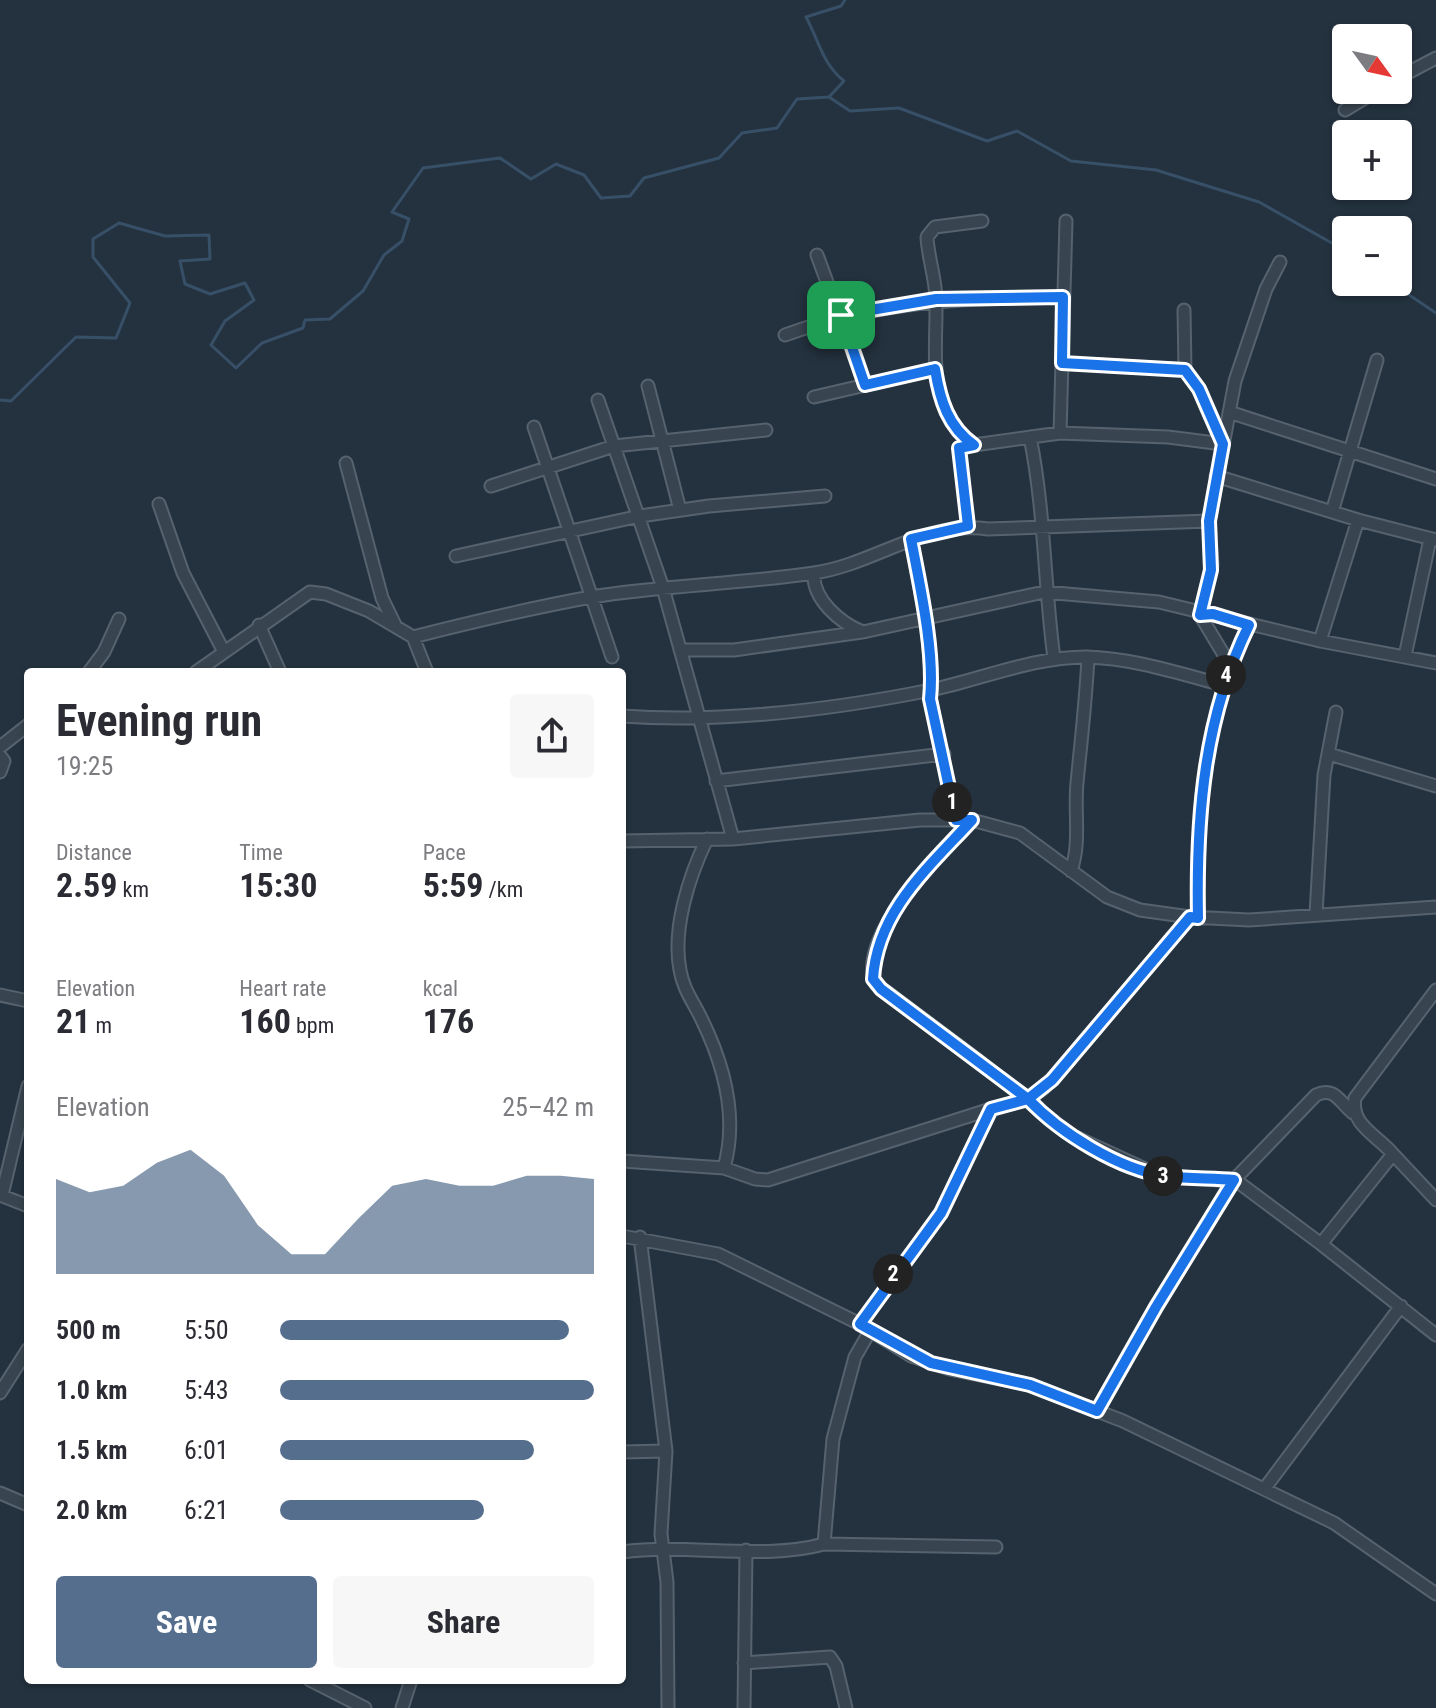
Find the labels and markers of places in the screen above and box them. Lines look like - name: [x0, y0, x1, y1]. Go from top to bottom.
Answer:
- pin: [807, 281, 875, 349]
- pin: 4: [1206, 655, 1246, 695]
- pin: 1: [932, 782, 972, 822]
- pin: 3: [1143, 1156, 1183, 1196]
- pin: 2: [873, 1254, 913, 1294]

